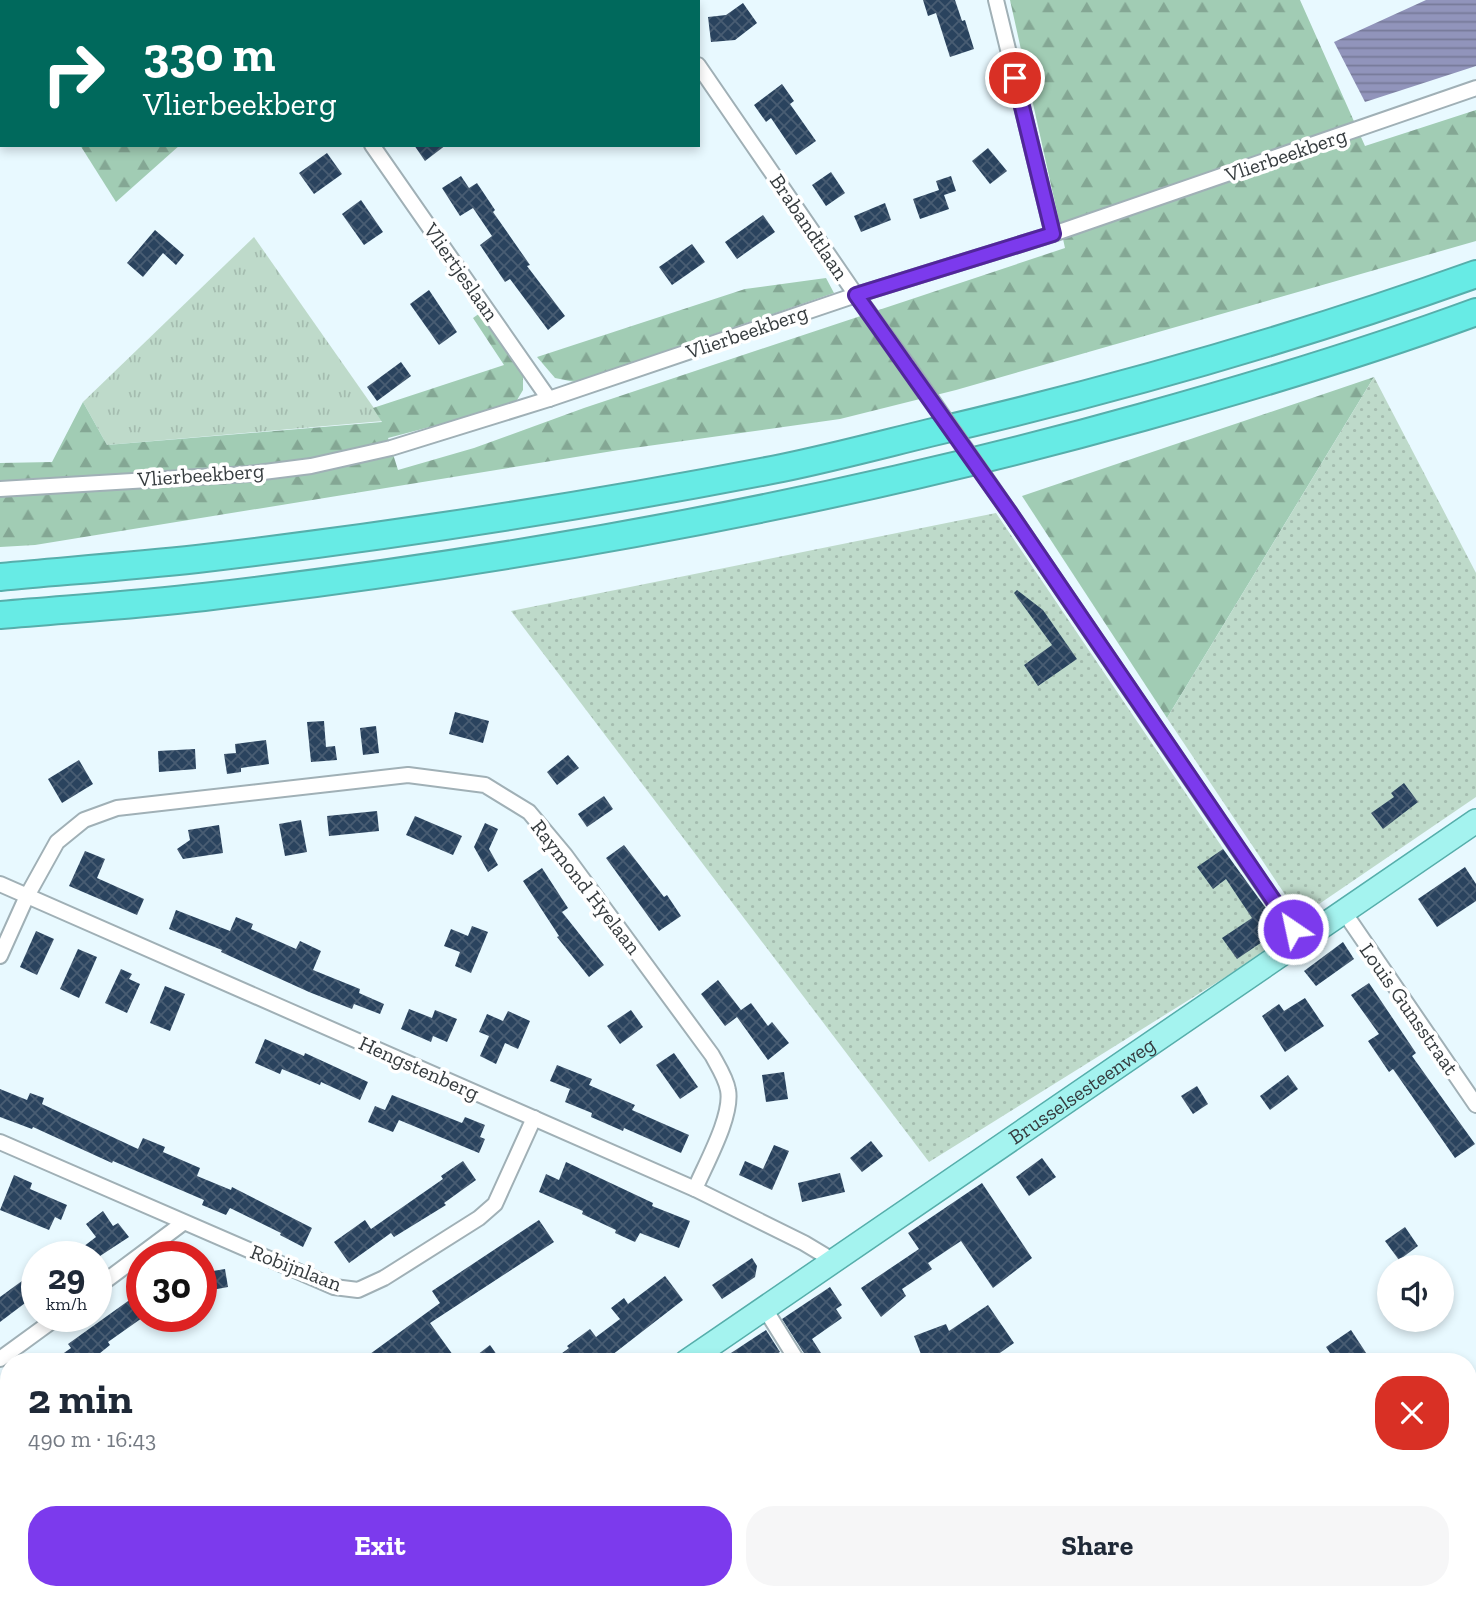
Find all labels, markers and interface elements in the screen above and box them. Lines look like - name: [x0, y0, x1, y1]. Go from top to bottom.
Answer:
- text: 330 m: [143, 25, 276, 84]
- icon: right: [28, 28, 119, 119]
- pin: [985, 48, 1045, 108]
- icon: arrive: [996, 59, 1034, 97]
- text: Vlierbeekberg: [143, 85, 337, 123]
- street label: Vlierbeekberg: [1221, 122, 1350, 187]
- street label: Brabandtlaan: [765, 169, 854, 284]
- street label: Vliertjeslaan: [417, 217, 504, 326]
- street label: Vlierbeekberg: [682, 299, 811, 364]
- street label: Vlierbeekberg: [136, 458, 266, 491]
- street label: Raymond Hyelaan: [526, 814, 647, 959]
- position arrow: [1256, 892, 1330, 966]
- street label: Louis Gunsstraat: [1355, 938, 1464, 1080]
- street label: Hengstenberg: [355, 1030, 484, 1105]
- street label: Brusselsesteenweg: [1004, 1031, 1160, 1149]
- street label: Robijnlaan: [247, 1239, 345, 1297]
- speed limit sign: 30: [126, 1241, 217, 1332]
- map controls: [1377, 1255, 1454, 1332]
- button: sound: [1377, 1255, 1454, 1332]
- text: 29: [48, 1256, 85, 1298]
- text: km/h: [46, 1293, 87, 1315]
- text: 2 min: [28, 1373, 133, 1424]
- button: close: [1375, 1376, 1449, 1450]
- text: 490 m · 16:43: [28, 1425, 156, 1453]
- button: Exit: [28, 1506, 732, 1586]
- button: Share: [746, 1506, 1449, 1586]

